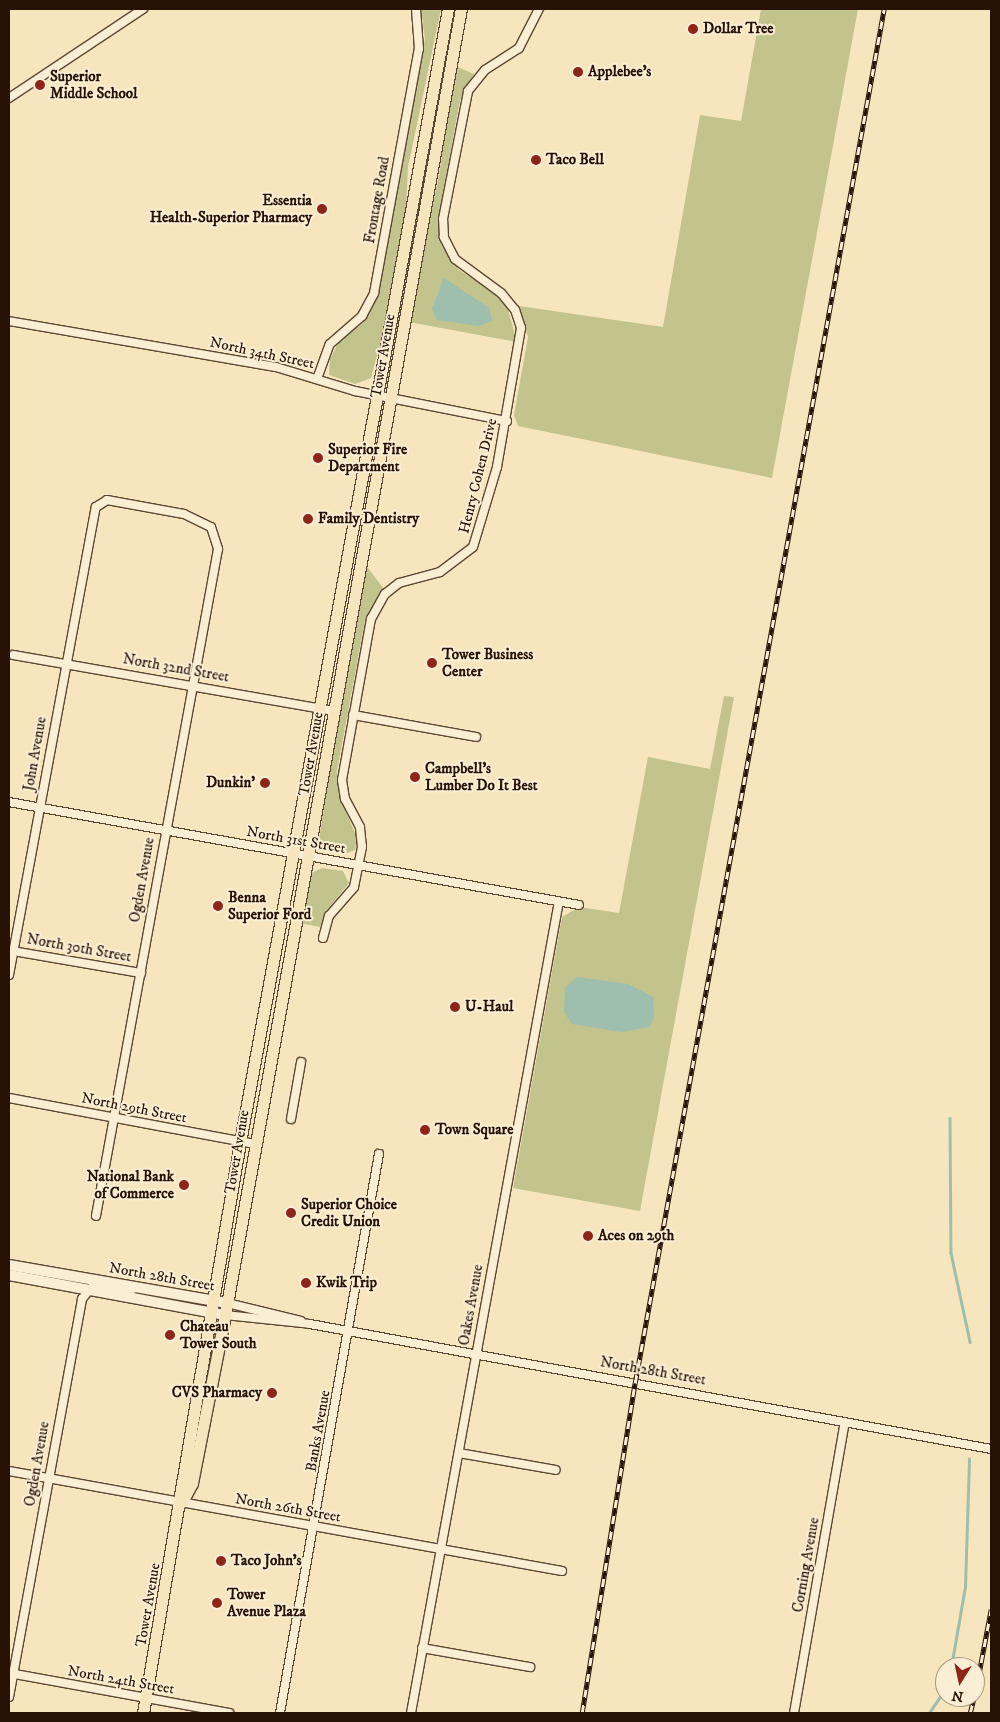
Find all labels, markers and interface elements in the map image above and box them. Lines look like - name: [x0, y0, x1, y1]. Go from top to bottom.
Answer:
- place label: Dollar Tree: [703, 20, 773, 38]
- marker: Dollar Tree: [687, 23, 699, 35]
- place label: Applebee's: [588, 63, 651, 81]
- marker: Applebee's: [572, 66, 584, 78]
- place label: Superior Middle School: [50, 67, 138, 102]
- marker: Superior Middle School: [34, 79, 46, 91]
- place label: Taco Bell: [546, 151, 604, 169]
- marker: Taco Bell: [530, 154, 542, 166]
- street label: Frontage Road: [360, 155, 394, 245]
- place label: Essentia Health-Superior Pharmacy: [150, 191, 312, 226]
- marker: Essentia Health-Superior Pharmacy: [316, 203, 328, 215]
- street label: Tower Avenue: [367, 313, 399, 399]
- street label: North 34th Street: [208, 333, 316, 373]
- street label: Henry Cohen Drive: [455, 417, 501, 535]
- place label: Superior Fire Department: [328, 440, 407, 475]
- marker: Superior Fire Department: [312, 452, 324, 464]
- place label: Family Dentistry: [318, 510, 419, 528]
- marker: Family Dentistry: [302, 513, 314, 525]
- place label: Tower Business Center: [442, 645, 533, 680]
- street label: North 32nd Street: [121, 650, 231, 686]
- marker: Tower Business Center: [426, 657, 438, 669]
- street label: Tower Avenue: [295, 711, 327, 797]
- street label: John Avenue: [20, 715, 50, 793]
- place label: Campbell's Lumber Do It Best: [425, 759, 537, 794]
- marker: Campbell's Lumber Do It Best: [409, 771, 421, 783]
- place label: Dunkin': [206, 774, 255, 792]
- marker: Dunkin': [259, 777, 271, 789]
- street label: North 31st Street: [245, 822, 347, 858]
- street label: Ogden Avenue: [126, 836, 158, 924]
- place label: Benna Superior Ford: [228, 888, 311, 923]
- marker: Benna Superior Ford: [212, 900, 224, 912]
- street label: North 30th Street: [25, 930, 133, 966]
- place label: U-Haul: [465, 998, 513, 1016]
- marker: U-Haul: [449, 1001, 461, 1013]
- street label: North 29th Street: [80, 1089, 188, 1127]
- street label: Tower Avenue: [221, 1109, 253, 1195]
- place label: Town Square: [435, 1121, 513, 1139]
- marker: Town Square: [419, 1124, 431, 1136]
- place label: National Bank of Commerce: [87, 1167, 174, 1202]
- marker: National Bank of Commerce: [178, 1179, 190, 1191]
- place label: Superior Choice Credit Union: [301, 1195, 397, 1230]
- marker: Superior Choice Credit Union: [285, 1207, 297, 1219]
- place label: Aces on 29th: [598, 1227, 674, 1245]
- marker: Aces on 29th: [582, 1230, 594, 1242]
- street label: North 28th Street: [108, 1259, 216, 1295]
- street label: Oakes Avenue: [455, 1263, 487, 1347]
- place label: Kwik Trip: [316, 1274, 377, 1292]
- marker: Kwik Trip: [300, 1277, 312, 1289]
- place label: Chateau Tower South: [180, 1317, 257, 1352]
- marker: Chateau Tower South: [164, 1329, 176, 1341]
- street label: North 28th Street: [599, 1353, 707, 1389]
- place label: CVS Pharmacy: [172, 1384, 262, 1402]
- marker: CVS Pharmacy: [266, 1387, 278, 1399]
- street label: Banks Avenue: [302, 1389, 334, 1473]
- street label: Ogden Avenue: [21, 1420, 53, 1508]
- street label: North 26th Street: [234, 1490, 342, 1526]
- street label: Corning Avenue: [789, 1516, 823, 1614]
- place label: Taco John's: [231, 1552, 302, 1570]
- marker: Taco John's: [215, 1555, 227, 1567]
- street label: Tower Avenue: [132, 1562, 164, 1648]
- place label: Tower Avenue Plaza: [227, 1585, 306, 1620]
- marker: Tower Avenue Plaza: [211, 1597, 223, 1609]
- north arrow: [935, 1657, 985, 1707]
- street label: North 24th Street: [66, 1662, 176, 1698]
- text: N: [950, 1686, 965, 1706]

